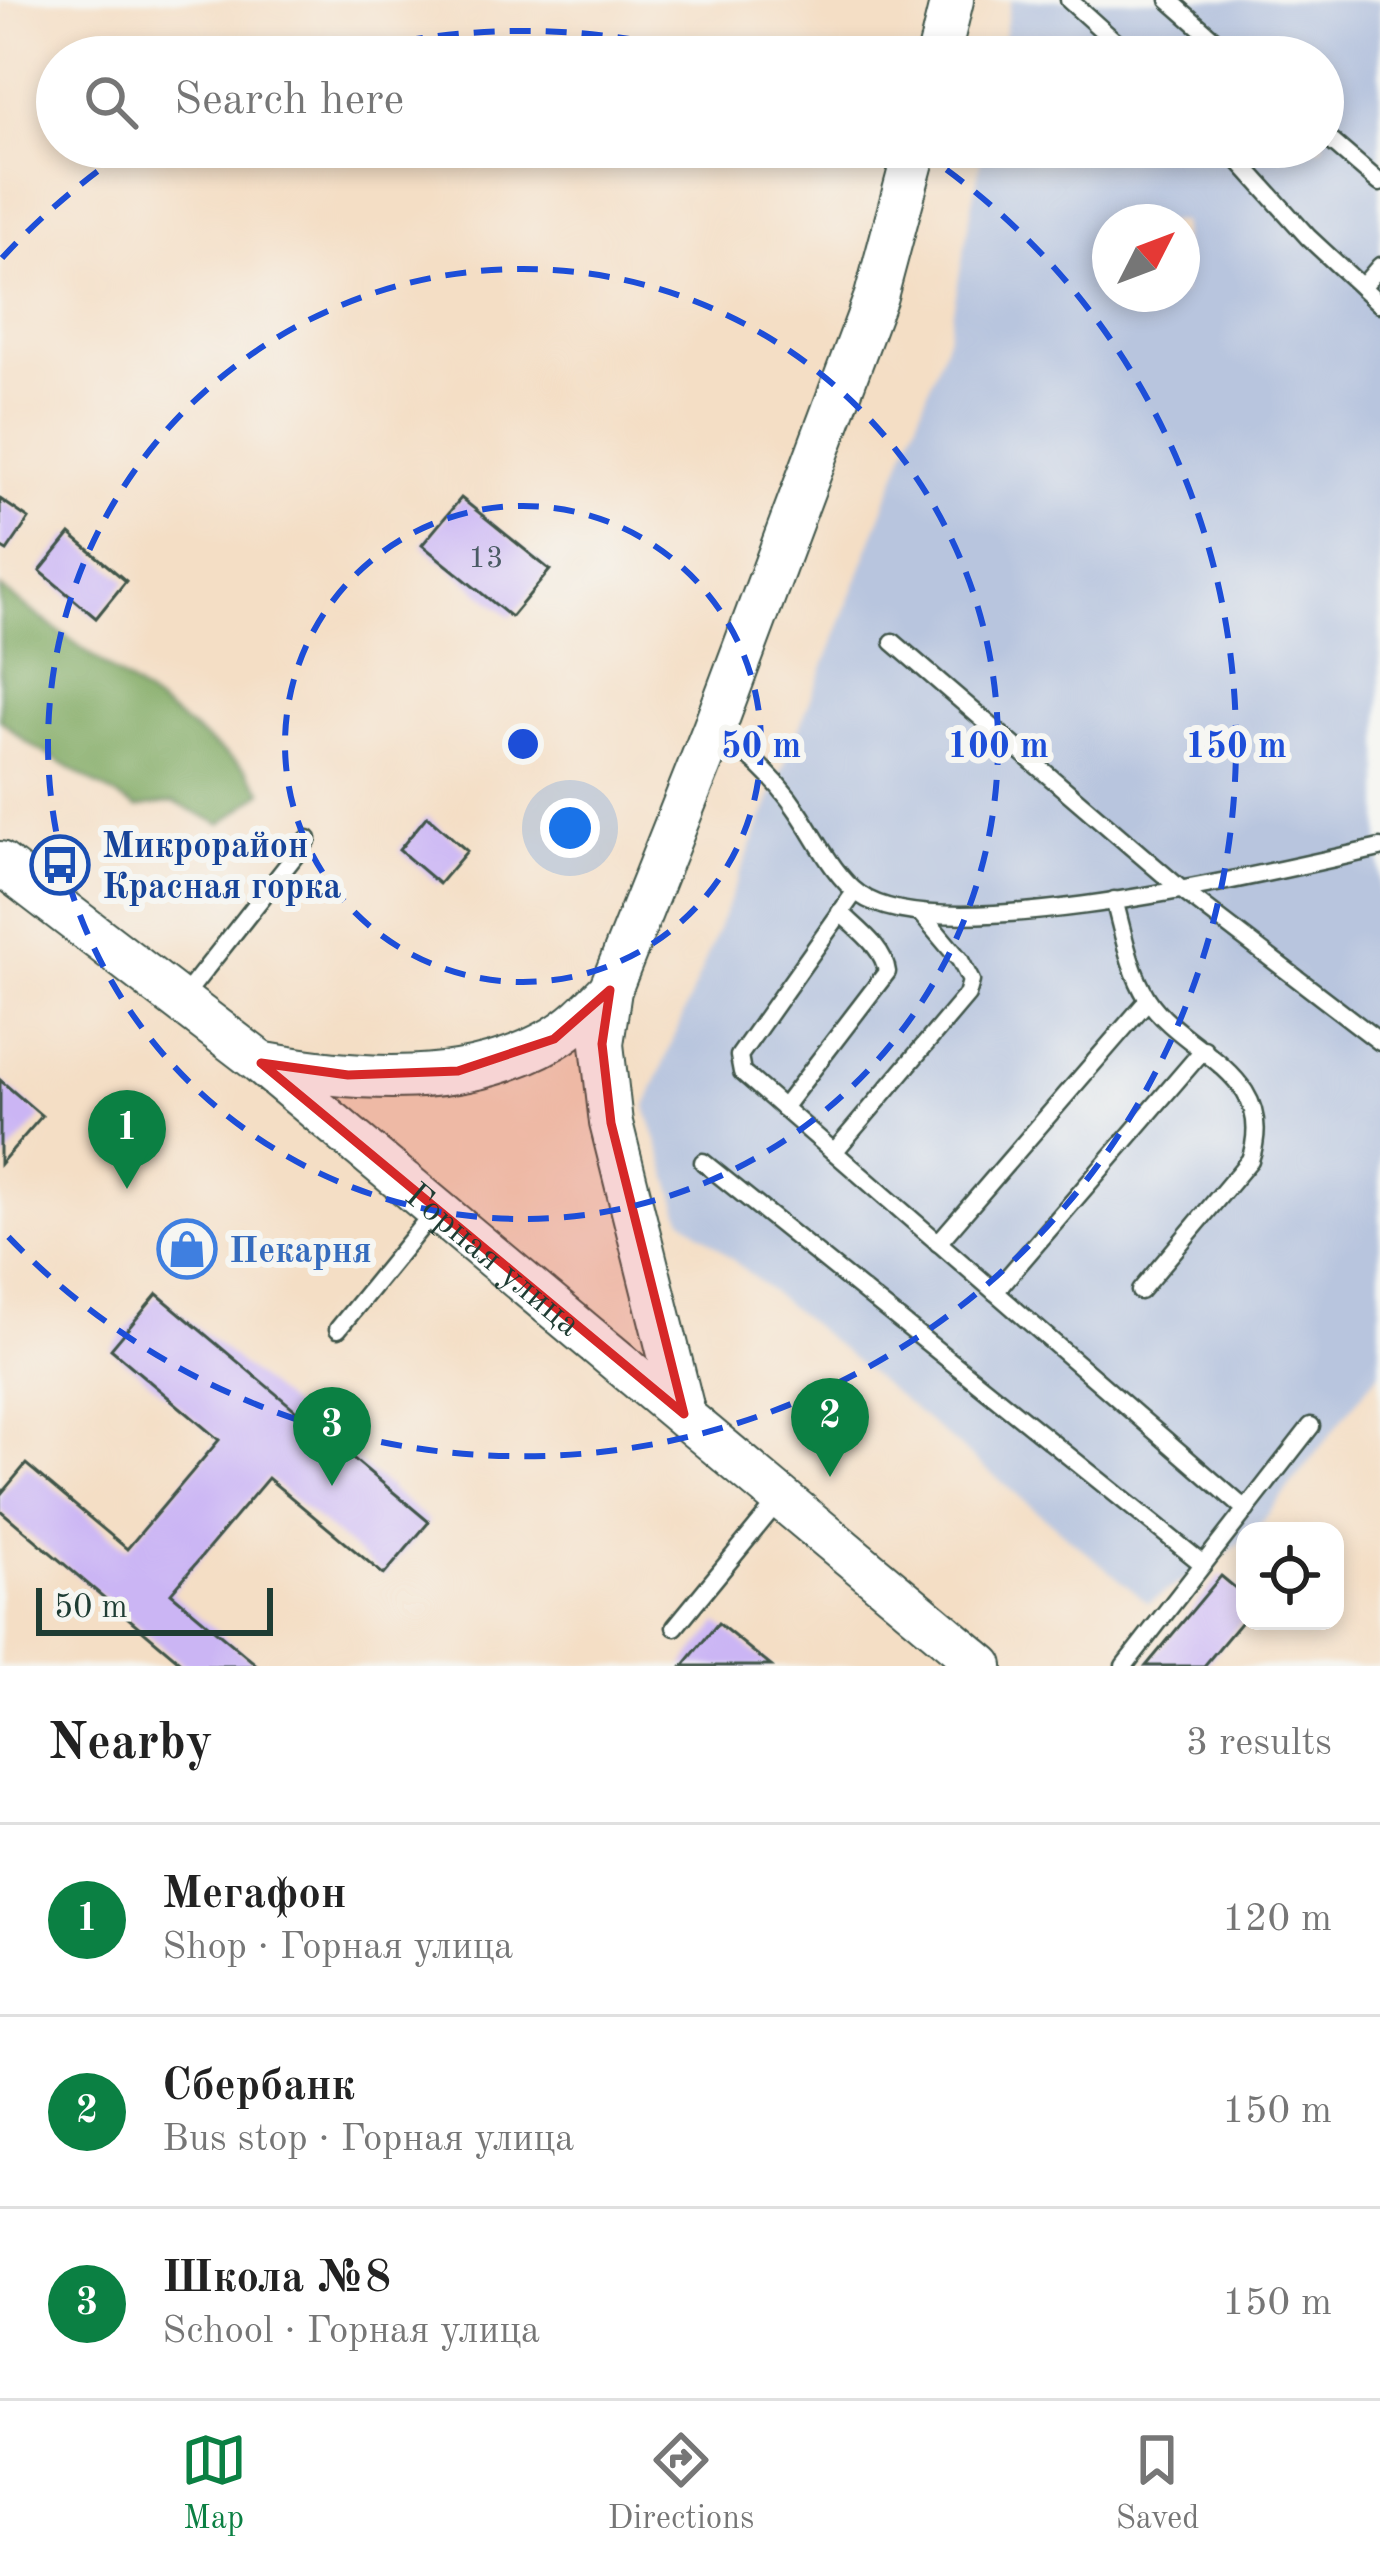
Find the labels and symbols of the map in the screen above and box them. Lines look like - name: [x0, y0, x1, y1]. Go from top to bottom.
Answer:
- north arrow: [1092, 204, 1200, 312]
- house number: 13: [469, 544, 503, 574]
- centre of rings: [502, 723, 544, 765]
- text: 50 m: [721, 730, 801, 766]
- text: 100 m: [947, 730, 1049, 766]
- text: 150 m: [1185, 730, 1287, 766]
- your location: [540, 798, 600, 858]
- place label: Микрорайон Красная горка: [102, 830, 342, 907]
- bus stop icon: Микрорайон Красная горка: [29, 834, 91, 896]
- pin: 1: [88, 1090, 166, 1189]
- street label: Горная улица: [397, 1178, 586, 1344]
- shop icon: Пекарня: [156, 1218, 218, 1280]
- place label: Пекарня: [229, 1235, 372, 1271]
- pin: 2: [791, 1378, 869, 1477]
- pin: 3: [293, 1387, 371, 1486]
- scale bar: [36, 1582, 273, 1635]

